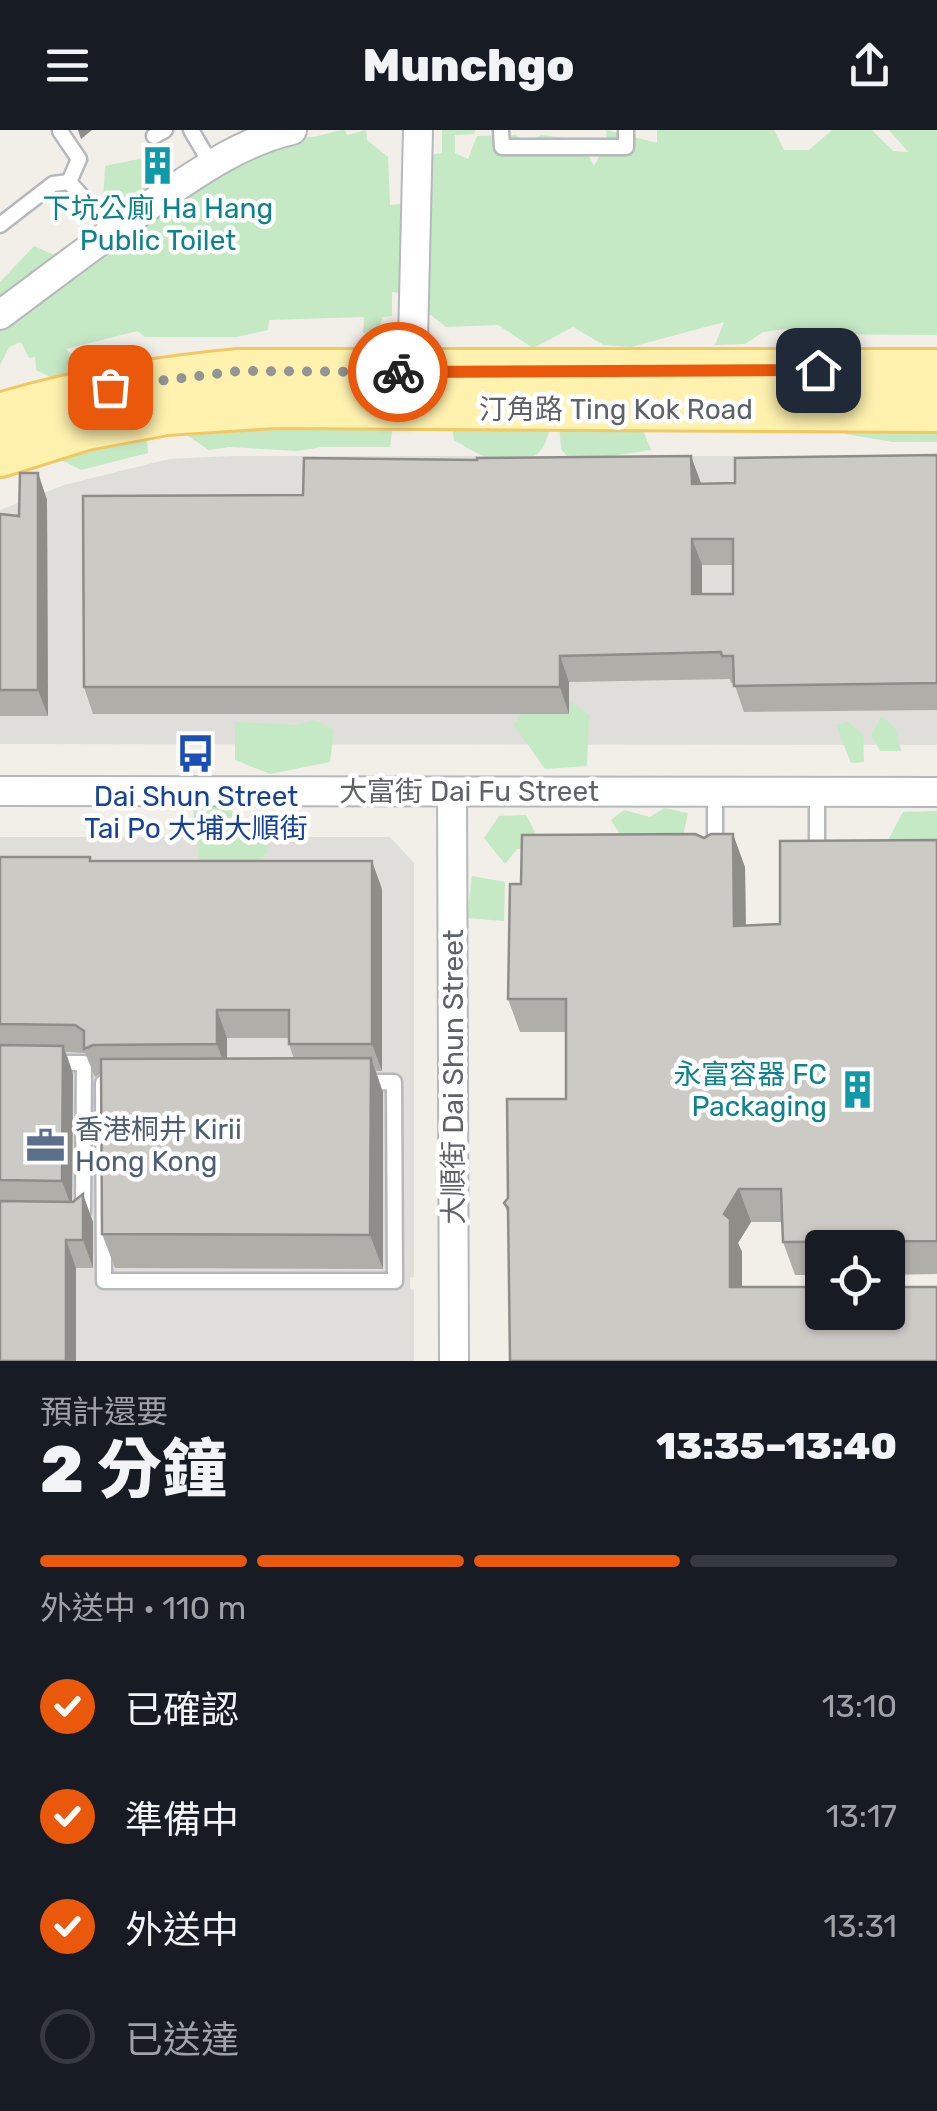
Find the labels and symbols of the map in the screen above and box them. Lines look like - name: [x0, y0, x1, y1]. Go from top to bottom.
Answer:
- building icon: 下坑公廁 Ha Hang Public Toilet: [137, 144, 179, 186]
- place label: 下坑公廁 Ha Hang Public Toilet: [43, 192, 273, 257]
- courier: [348, 322, 448, 422]
- pin: [776, 328, 861, 413]
- pin: [68, 345, 153, 430]
- street label: 汀角路 Ting Kok Road: [479, 393, 753, 426]
- bus stop icon: Dai Shun Street Tai Po 大埔大順街: [175, 733, 217, 775]
- street label: 大富街 Dai Fu Street: [339, 775, 599, 808]
- place label: Dai Shun Street Tai Po 大埔大順街: [84, 780, 308, 845]
- street label: 大順街 Dai Shun Street: [437, 929, 470, 1225]
- place label: 永富容器 FC Packaging: [673, 1058, 827, 1123]
- building icon: 永富容器 FC Packaging: [836, 1069, 878, 1111]
- place label: 香港桐井 Kirii Hong Kong: [75, 1113, 242, 1178]
- office icon: 香港桐井 Kirii Hong Kong: [24, 1124, 66, 1166]

